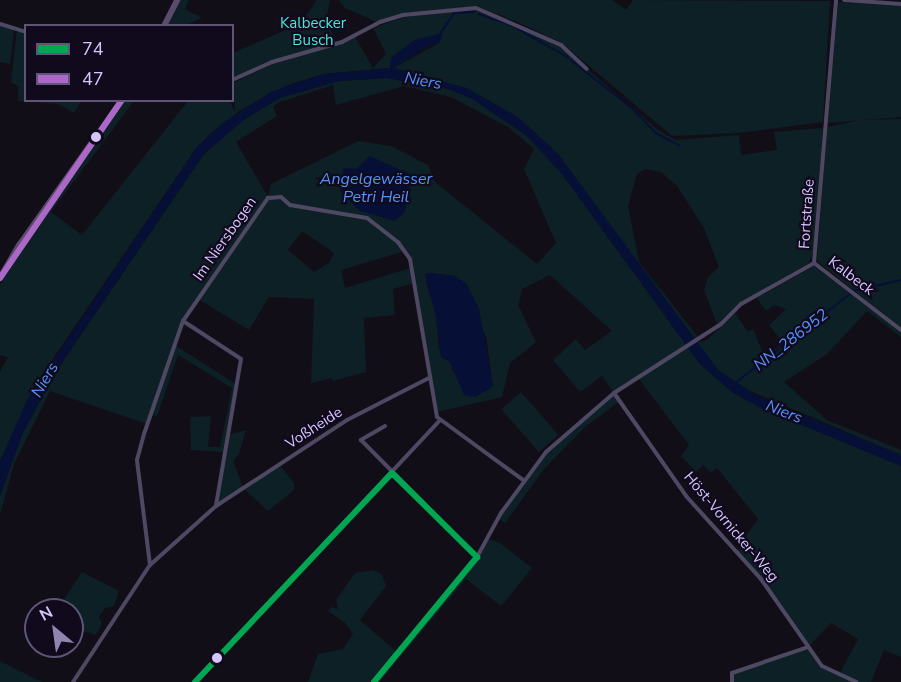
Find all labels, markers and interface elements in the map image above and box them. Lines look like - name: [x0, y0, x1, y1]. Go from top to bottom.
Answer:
- park label: Kalbecker Busch: [280, 14, 346, 49]
- legend: [24, 24, 234, 102]
- text: 74: [82, 37, 104, 61]
- text: 47: [82, 67, 104, 91]
- water label: Niers: [403, 68, 443, 94]
- unlabelled marker: [90, 131, 102, 143]
- water label: Angelgewässer Petri Heil: [320, 169, 432, 207]
- street label: Fortstraße: [796, 178, 818, 250]
- street label: Im Niersbogen: [190, 194, 260, 284]
- street label: Kalbeck: [824, 253, 878, 299]
- water label: NN_286952: [750, 305, 832, 375]
- water label: Niers: [27, 359, 63, 401]
- water label: Niers: [763, 396, 805, 428]
- street label: Voßheide: [282, 403, 346, 453]
- street label: Höst-Vornicker-Weg: [680, 468, 782, 586]
- north arrow: [24, 598, 84, 658]
- text: N: [36, 601, 57, 627]
- unlabelled marker: [211, 652, 223, 664]

